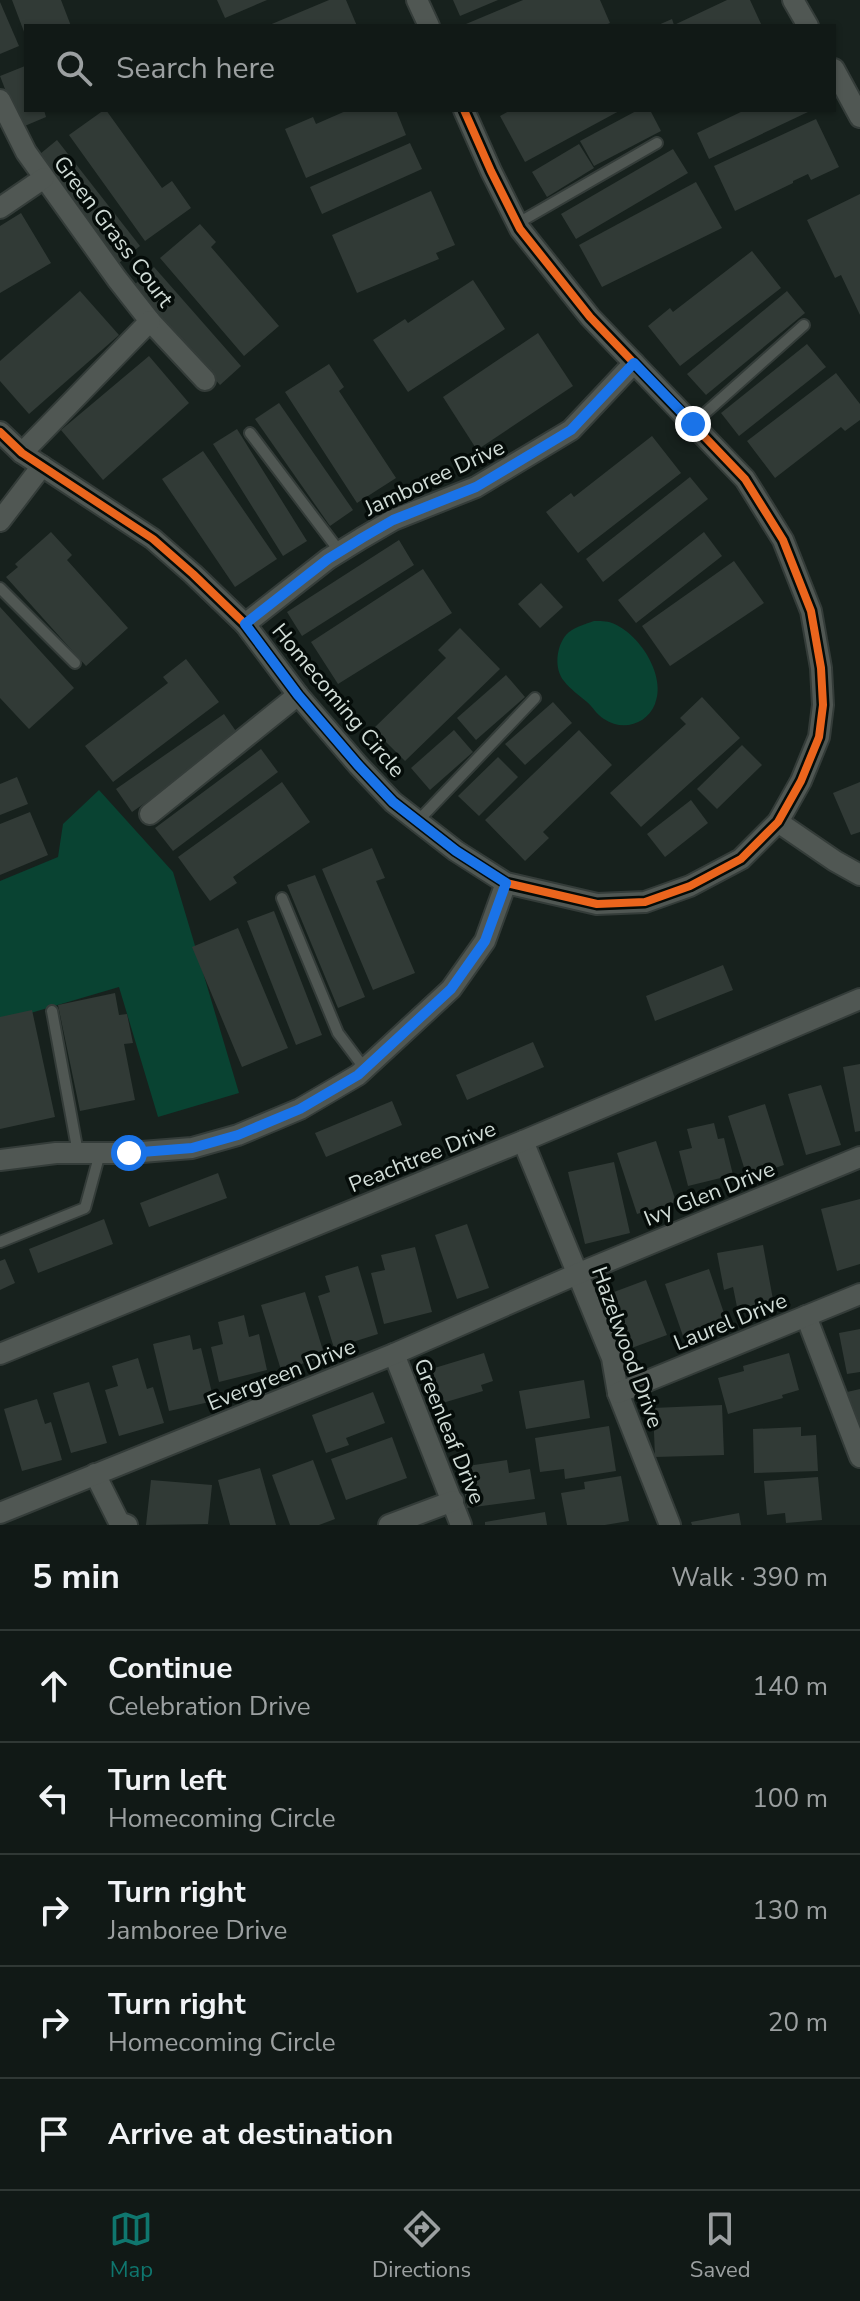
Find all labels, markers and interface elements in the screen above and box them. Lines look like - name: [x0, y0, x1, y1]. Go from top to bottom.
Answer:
- search box: [24, 24, 836, 112]
- icon: search: [52, 46, 96, 90]
- text: Search here: [116, 48, 275, 89]
- street label: Green Grass Court: [46, 150, 180, 314]
- route end: [675, 406, 711, 442]
- street label: Jamboree Drive: [358, 432, 509, 524]
- street label: Homecoming Circle: [265, 617, 412, 784]
- street label: Peachtree Drive: [344, 1114, 500, 1200]
- route start: [111, 1135, 147, 1171]
- street label: Ivy Glen Drive: [639, 1154, 779, 1234]
- street label: Hazelwood Drive: [584, 1262, 670, 1432]
- street label: Laurel Drive: [669, 1286, 792, 1358]
- street label: Evergreen Drive: [203, 1331, 360, 1418]
- street label: Greenleaf Drive: [406, 1354, 492, 1509]
- text: 5 min: [32, 1554, 120, 1600]
- text: Walk · 390 m: [671, 1560, 828, 1595]
- text: Continue: [108, 1648, 233, 1689]
- icon: ahead: [32, 1664, 76, 1708]
- text: 140 m: [752, 1669, 828, 1704]
- text: Celebration Drive: [108, 1689, 311, 1724]
- text: Turn left: [108, 1760, 226, 1801]
- icon: left: [32, 1776, 76, 1820]
- text: 100 m: [752, 1781, 828, 1816]
- text: Homecoming Circle: [108, 1801, 336, 1836]
- text: Turn right: [108, 1872, 246, 1913]
- icon: right: [32, 1888, 76, 1932]
- text: 130 m: [752, 1893, 828, 1928]
- text: Jamboree Drive: [108, 1913, 287, 1948]
- text: Turn right: [108, 1984, 246, 2025]
- icon: right: [32, 2000, 76, 2044]
- text: 20 m: [768, 2005, 828, 2040]
- text: Homecoming Circle: [108, 2025, 336, 2060]
- icon: arrive: [32, 2112, 76, 2156]
- text: Arrive at destination: [108, 2114, 393, 2155]
- tab: Map: [109, 2207, 153, 2285]
- tab: Directions: [372, 2207, 471, 2285]
- tab: Saved: [690, 2207, 751, 2285]

